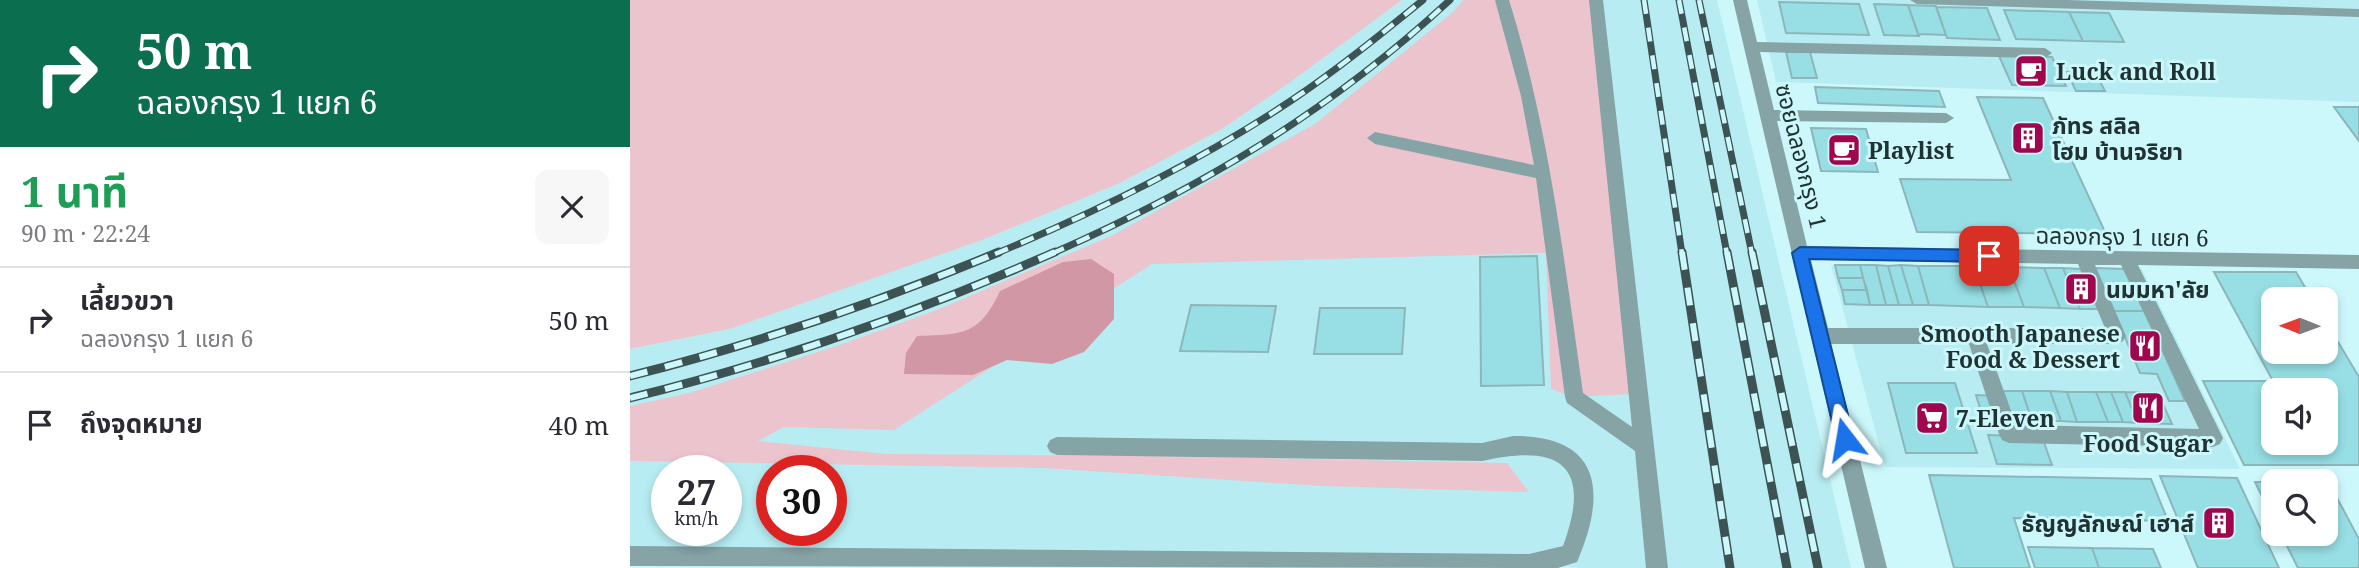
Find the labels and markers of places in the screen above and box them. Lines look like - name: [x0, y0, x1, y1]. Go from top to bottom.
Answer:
- cafe icon: Luck and Roll: [2012, 52, 2050, 90]
- place label: Luck and Roll: [2056, 55, 2216, 87]
- place label: ภัทร สลิล โฮม บ้านจริยา: [2052, 109, 2183, 167]
- building icon: ภัทร สลิล โฮม บ้านจริยา: [2009, 119, 2047, 157]
- cafe icon: Playlist: [1825, 131, 1863, 169]
- place label: Playlist: [1868, 134, 1954, 166]
- pin: [1959, 226, 2019, 286]
- building icon: นมมหา'ลัย: [2062, 270, 2100, 308]
- place label: นมมหา'ลัย: [2106, 273, 2210, 305]
- place label: Smooth Japanese Food & Dessert: [1921, 317, 2120, 375]
- restaurant icon: Smooth Japanese Food & Dessert: [2126, 327, 2164, 365]
- restaurant icon: Food Sugar: [2129, 389, 2167, 427]
- supermarket icon: 7-Eleven: [1913, 399, 1951, 437]
- place label: 7-Eleven: [1956, 402, 2055, 434]
- place label: Food Sugar: [2083, 427, 2213, 459]
- building icon: ธัญญลักษณ์ เฮาส์: [2200, 504, 2238, 542]
- place label: ธัญญลักษณ์ เฮาส์: [2022, 507, 2194, 539]

